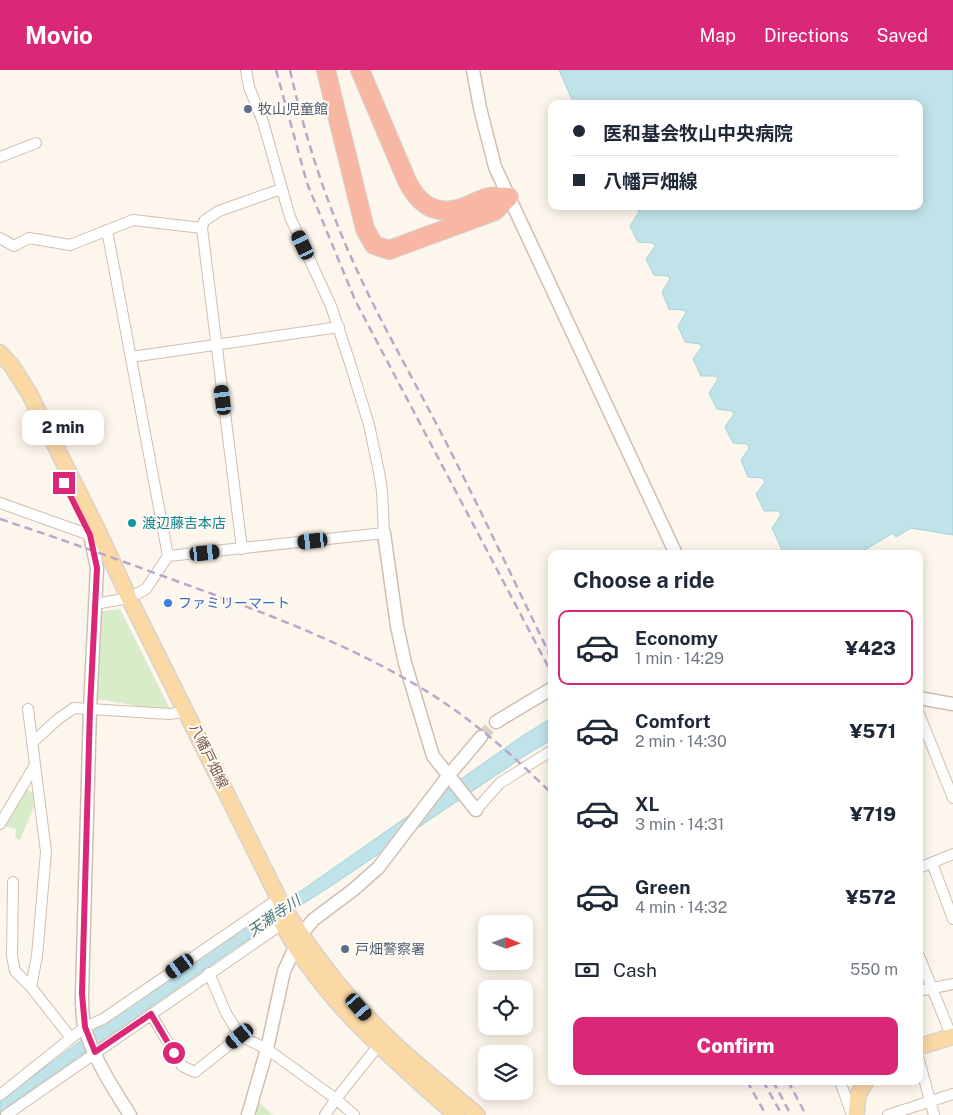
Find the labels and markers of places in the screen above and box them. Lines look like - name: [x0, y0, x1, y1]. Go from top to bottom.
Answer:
- place label: 牧山児童館: [258, 101, 328, 117]
- marker: 牧山児童館: [242, 103, 254, 115]
- place label: 渡辺藤吉本店: [142, 515, 226, 531]
- marker: 渡辺藤吉本店: [126, 517, 138, 529]
- place label: ファミリーマート: [178, 595, 290, 611]
- marker: ファミリーマート: [162, 597, 174, 609]
- place label: 戸畑警察署: [355, 941, 425, 957]
- marker: 戸畑警察署: [339, 943, 351, 955]

